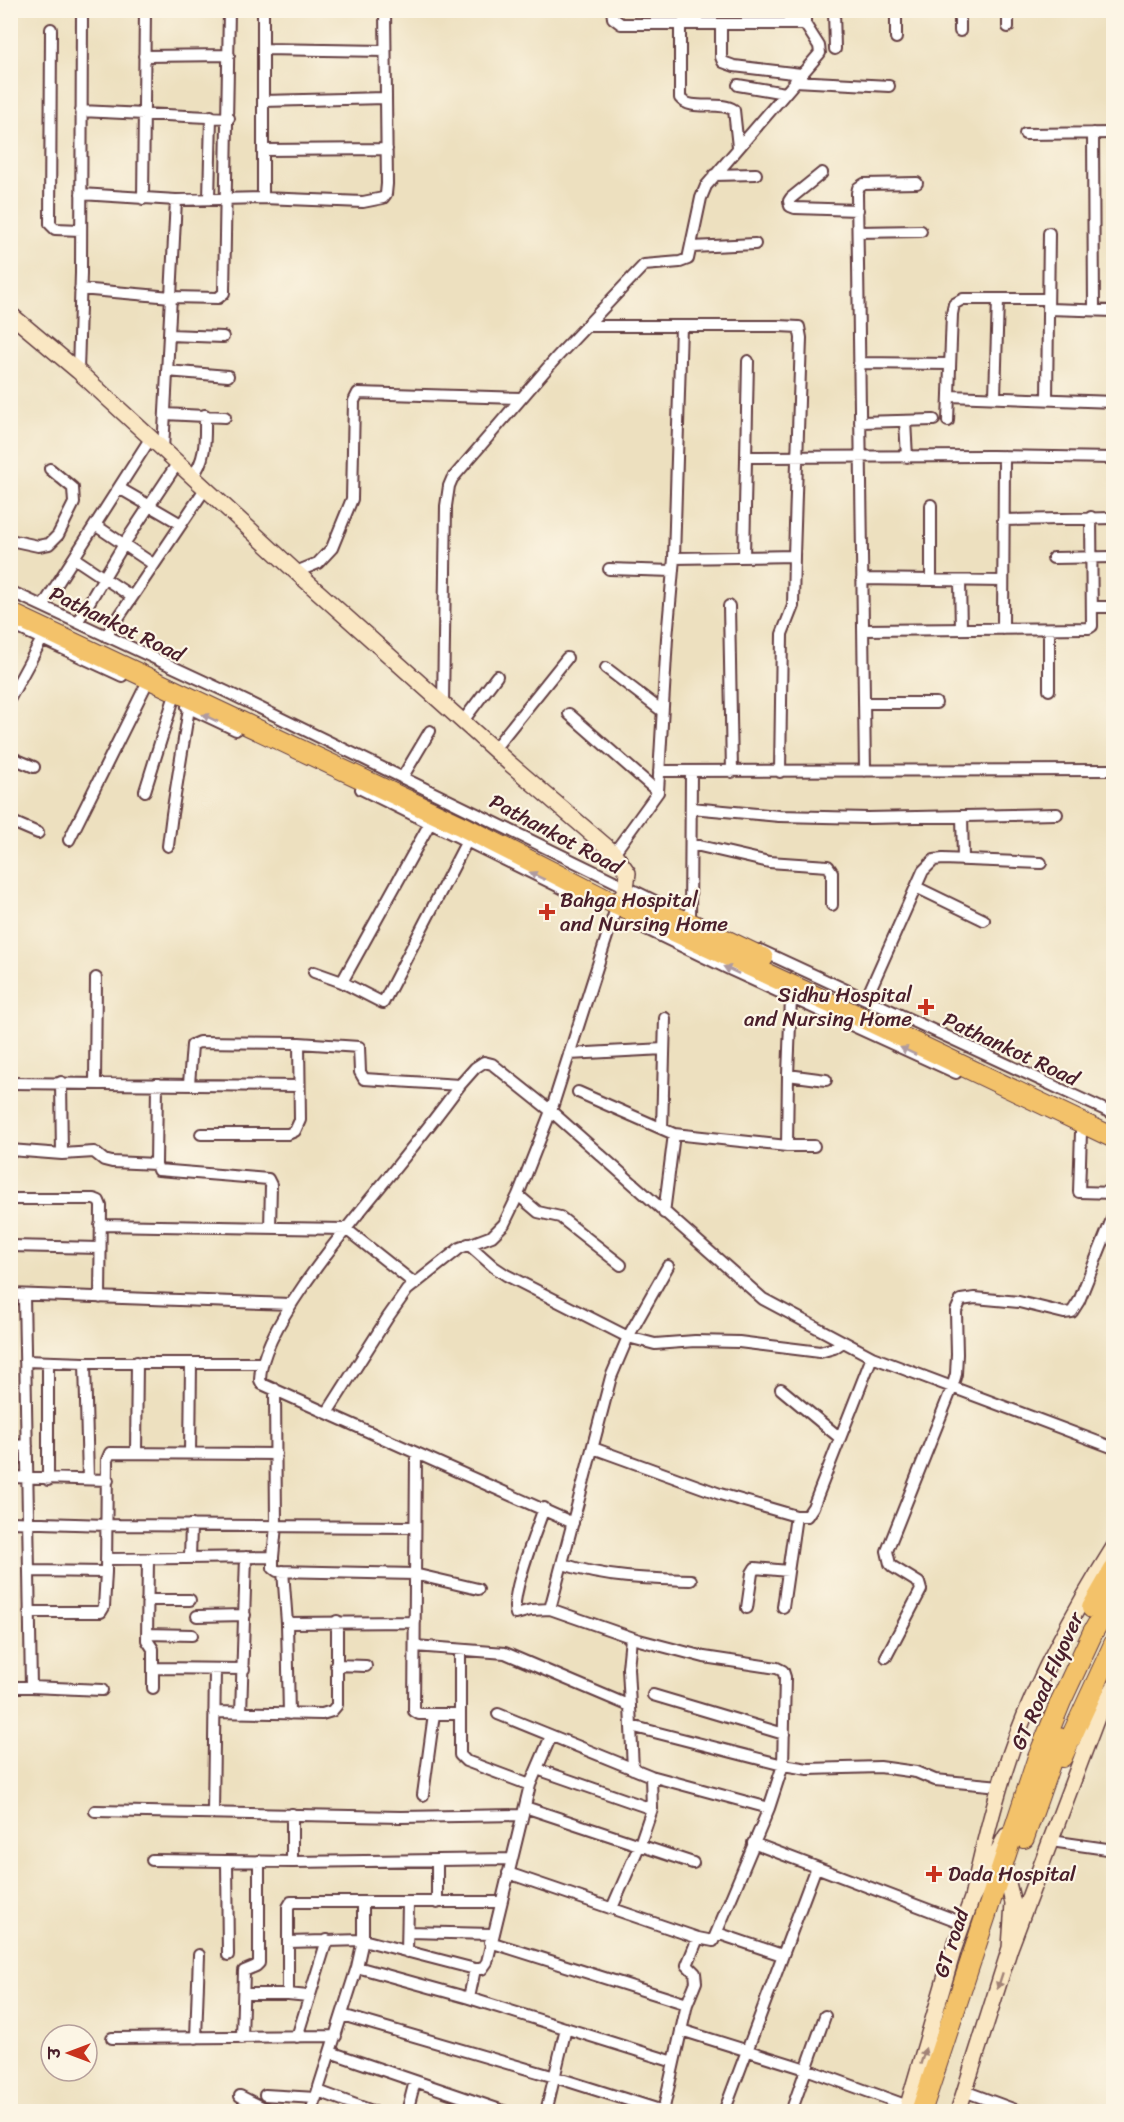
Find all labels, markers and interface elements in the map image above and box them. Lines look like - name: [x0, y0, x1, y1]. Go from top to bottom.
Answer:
- street label: Pathankot Road: [43, 575, 193, 674]
- one-way arrow: [202, 714, 219, 723]
- street label: Pathankot Road: [482, 783, 631, 886]
- one-way arrow: [528, 871, 546, 881]
- place label: Bahga Hospital and Nursing Home: [560, 881, 728, 943]
- marker: Bahga Hospital and Nursing Home: [538, 903, 556, 921]
- one-way arrow: [723, 966, 740, 975]
- place label: Sidhu Hospital and Nursing Home: [744, 976, 913, 1038]
- marker: Sidhu Hospital and Nursing Home: [917, 998, 935, 1016]
- street label: Pathankot Road: [937, 1001, 1087, 1098]
- one-way arrow: [900, 1047, 917, 1056]
- street label: GT Road Flyover: [1000, 1605, 1095, 1756]
- place label: Dada Hospital: [948, 1855, 1077, 1893]
- marker: Dada Hospital: [925, 1865, 943, 1883]
- street label: GT road: [922, 1902, 981, 1982]
- one-way arrow: [995, 1972, 1004, 1990]
- north arrow: [39, 2023, 99, 2083]
- text: उ: [40, 2046, 69, 2060]
- one-way arrow: [919, 2047, 928, 2065]

